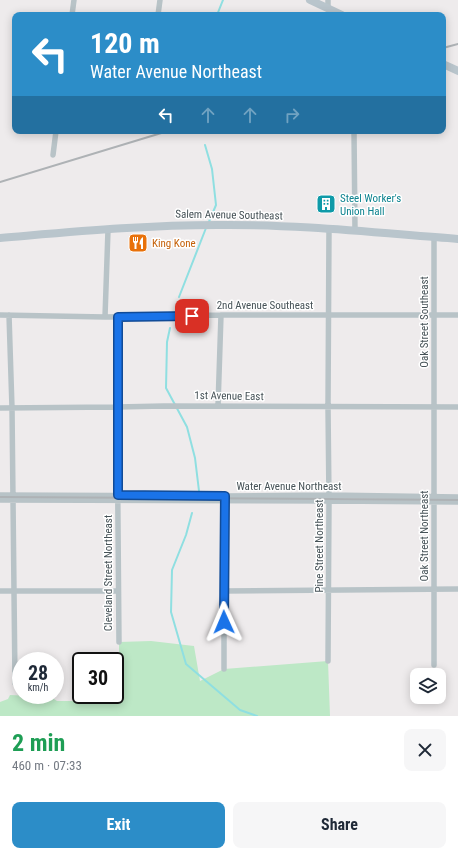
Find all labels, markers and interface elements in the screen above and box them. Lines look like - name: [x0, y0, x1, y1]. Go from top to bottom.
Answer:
- text: 120 m: [90, 27, 160, 60]
- icon: left: [24, 28, 76, 80]
- text: Water Avenue Northeast: [90, 61, 262, 82]
- icon: left: [155, 104, 177, 126]
- icon: ahead: [197, 104, 219, 126]
- icon: ahead: [239, 104, 261, 126]
- icon: right: [281, 104, 303, 126]
- place label: Steel Worker's Union Hall: [340, 192, 401, 218]
- building icon: Steel Worker's Union Hall: [315, 193, 337, 215]
- street label: Salem Avenue Southeast: [175, 208, 283, 222]
- restaurant icon: King Kone: [127, 232, 149, 254]
- place label: King Kone: [152, 237, 196, 250]
- street label: Oak Street Southeast: [418, 276, 431, 368]
- pin: [175, 299, 209, 333]
- street label: 2nd Avenue Southeast: [217, 299, 313, 312]
- icon: arrive: [181, 305, 203, 327]
- street label: 1st Avenue East: [194, 389, 264, 403]
- street label: Water Avenue Northeast: [236, 480, 342, 493]
- street label: Oak Street Northeast: [418, 491, 431, 581]
- street label: Pine Street Northeast: [313, 499, 326, 593]
- street label: Cleveland Street Northeast: [102, 515, 115, 631]
- position arrow: [203, 601, 245, 643]
- speed limit sign: 30: [72, 652, 124, 704]
- text: 28: [28, 661, 48, 685]
- map controls: [410, 668, 446, 704]
- button: layers: [410, 668, 446, 704]
- text: km/h: [28, 682, 48, 693]
- text: 2 min: [12, 729, 65, 757]
- button: close: [404, 729, 446, 771]
- text: 460 m · 07:33: [12, 758, 82, 773]
- button: Exit: [12, 802, 225, 848]
- button: Share: [233, 802, 446, 848]

